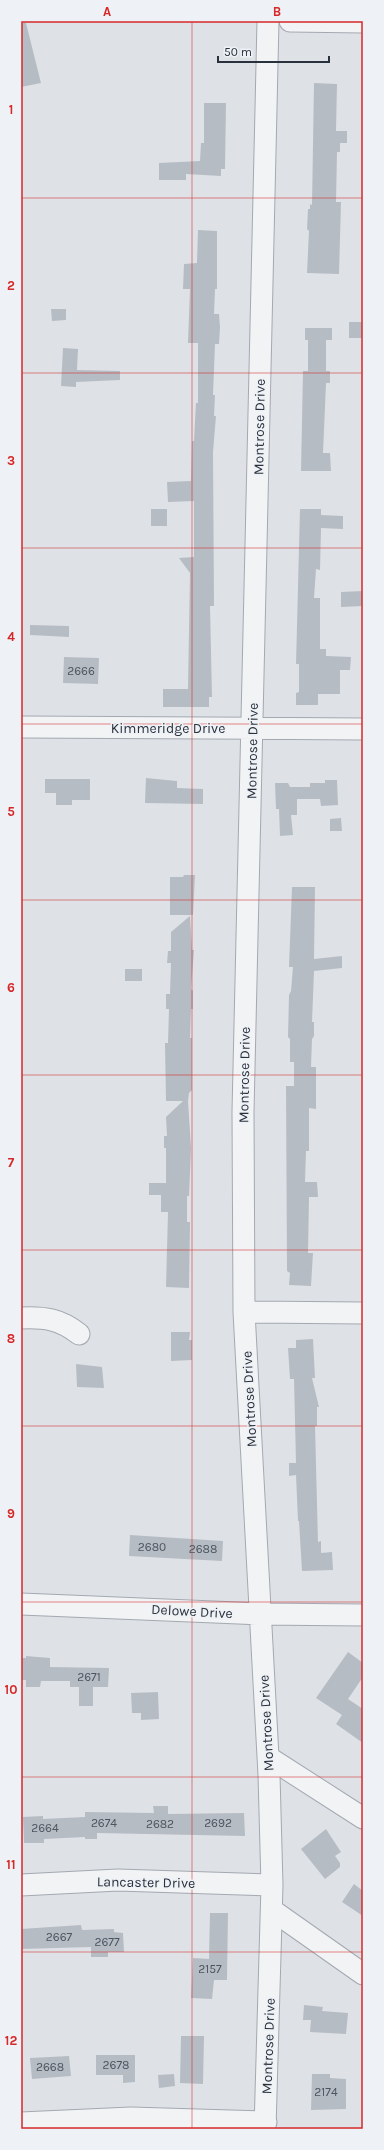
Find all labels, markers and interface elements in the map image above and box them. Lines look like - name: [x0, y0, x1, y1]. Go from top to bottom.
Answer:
- text: A: [103, 4, 111, 19]
- text: B: [273, 4, 281, 19]
- scale bar: [218, 38, 329, 64]
- text: 50 m: [224, 45, 252, 59]
- text: 1: [9, 102, 13, 117]
- text: 2: [7, 278, 15, 293]
- street label: Montrose Drive: [250, 379, 269, 475]
- text: 3: [7, 453, 15, 468]
- text: 4: [7, 629, 15, 644]
- house number: 2666: [67, 664, 95, 678]
- street label: Montrose Drive: [243, 703, 262, 799]
- street label: Kimmeridge Drive: [111, 720, 225, 737]
- text: 5: [7, 804, 15, 819]
- text: 6: [7, 980, 15, 995]
- street label: Montrose Drive: [235, 1027, 254, 1123]
- text: 7: [8, 1155, 15, 1170]
- text: 8: [7, 1331, 15, 1346]
- street label: Montrose Drive: [238, 1350, 261, 1448]
- text: 9: [7, 1506, 15, 1521]
- house number: 2680: [138, 1540, 166, 1554]
- house number: 2688: [189, 1542, 217, 1556]
- street label: Delowe Drive: [151, 1601, 233, 1622]
- house number: 2671: [77, 1670, 101, 1684]
- street label: Montrose Drive: [255, 1674, 278, 1772]
- text: 10: [5, 1682, 17, 1697]
- house number: 2674: [91, 1816, 117, 1830]
- house number: 2692: [204, 1816, 232, 1830]
- house number: 2682: [146, 1817, 174, 1831]
- house number: 2664: [31, 1821, 59, 1835]
- text: 11: [6, 1857, 16, 1872]
- street label: Lancaster Drive: [97, 1873, 195, 1892]
- house number: 2667: [46, 1930, 73, 1944]
- house number: 2677: [94, 1935, 120, 1949]
- house number: 2157: [198, 1962, 222, 1976]
- street label: Montrose Drive: [258, 1997, 279, 2095]
- text: 12: [5, 2033, 17, 2048]
- house number: 2678: [103, 2058, 129, 2072]
- house number: 2668: [36, 2060, 64, 2074]
- house number: 2174: [314, 2085, 338, 2099]

